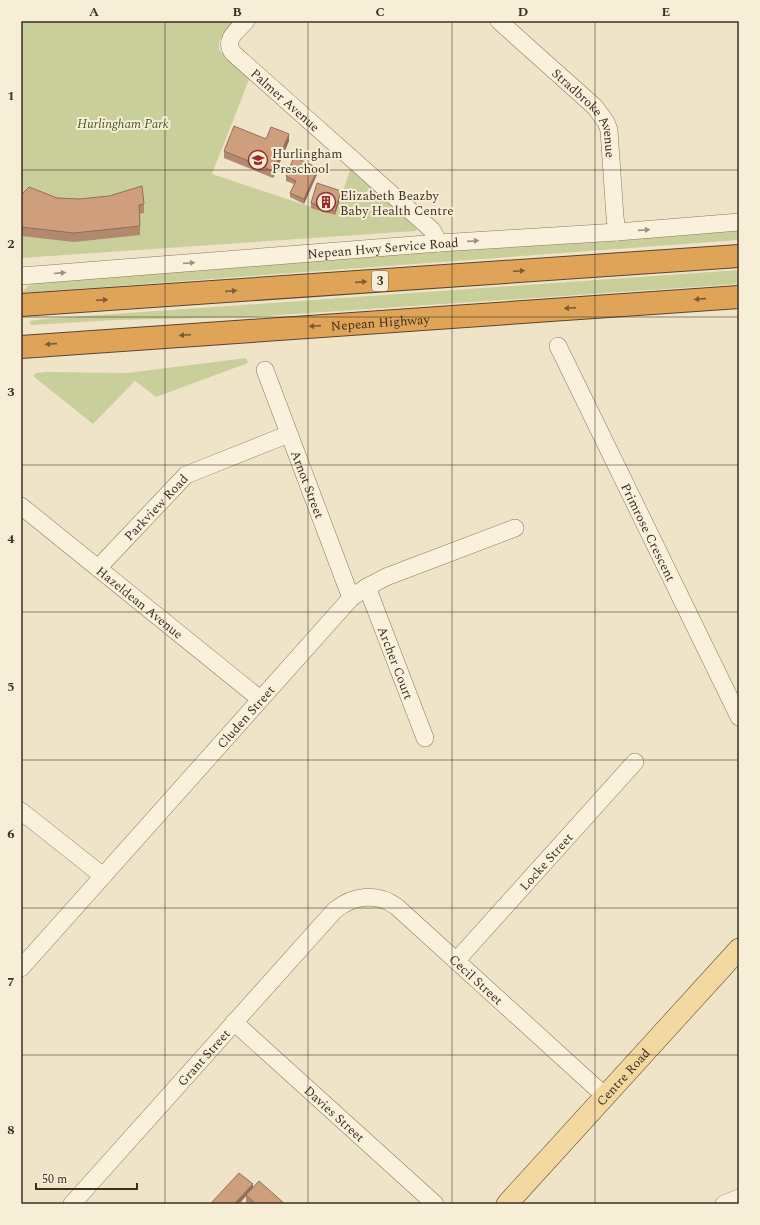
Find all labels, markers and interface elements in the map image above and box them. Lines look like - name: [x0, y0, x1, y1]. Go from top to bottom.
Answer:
- text: A: [89, 2, 99, 22]
- text: B: [232, 2, 242, 22]
- text: C: [375, 2, 385, 22]
- text: D: [518, 2, 528, 22]
- text: E: [662, 2, 671, 22]
- street label: Palmer Avenue: [246, 64, 324, 137]
- street label: Stradbroke Avenue: [547, 64, 620, 159]
- text: 1: [7, 86, 15, 106]
- park label: Hurlingham Park: [77, 114, 169, 134]
- place label: Hurlingham Preschool: [272, 144, 342, 179]
- school or university icon: Hurlingham Preschool: [247, 149, 269, 171]
- place label: Elizabeth Beazby Baby Health Centre: [340, 186, 454, 221]
- building icon: Elizabeth Beazby Baby Health Centre: [315, 191, 337, 213]
- one-way arrow: [638, 226, 650, 233]
- street label: Nepean Hwy Service Road: [307, 233, 459, 264]
- text: 2: [7, 234, 15, 254]
- one-way arrow: [467, 237, 479, 244]
- one-way arrow: [183, 259, 196, 266]
- one-way arrow: [513, 268, 526, 274]
- one-way arrow: [54, 269, 66, 276]
- road number: 3: [372, 271, 388, 291]
- one-way arrow: [355, 278, 367, 285]
- one-way arrow: [225, 287, 238, 294]
- one-way arrow: [96, 296, 108, 303]
- one-way arrow: [694, 296, 706, 303]
- one-way arrow: [564, 304, 576, 311]
- street label: Nepean Highway: [330, 310, 431, 336]
- one-way arrow: [309, 322, 321, 329]
- one-way arrow: [179, 332, 191, 339]
- one-way arrow: [45, 341, 57, 348]
- text: 3: [7, 382, 15, 402]
- street label: Arnot Street: [285, 447, 329, 522]
- street label: Parkview Road: [120, 470, 193, 546]
- street label: Primrose Crescent: [615, 480, 681, 585]
- text: 4: [7, 529, 15, 549]
- street label: Hazeldean Avenue: [92, 562, 187, 644]
- street label: Archer Court: [372, 623, 418, 703]
- text: 5: [7, 677, 15, 697]
- street label: Cluden Street: [212, 681, 280, 753]
- text: 6: [7, 824, 15, 844]
- street label: Locke Street: [515, 828, 578, 896]
- street label: Cecil Street: [444, 950, 508, 1010]
- text: 7: [7, 972, 15, 992]
- street label: Grant Street: [173, 1024, 236, 1091]
- street label: Centre Road: [592, 1044, 655, 1111]
- street label: Davies Street: [299, 1081, 369, 1147]
- text: 8: [7, 1120, 15, 1140]
- scale bar: [36, 1165, 137, 1191]
- text: 50 m: [42, 1170, 67, 1189]

